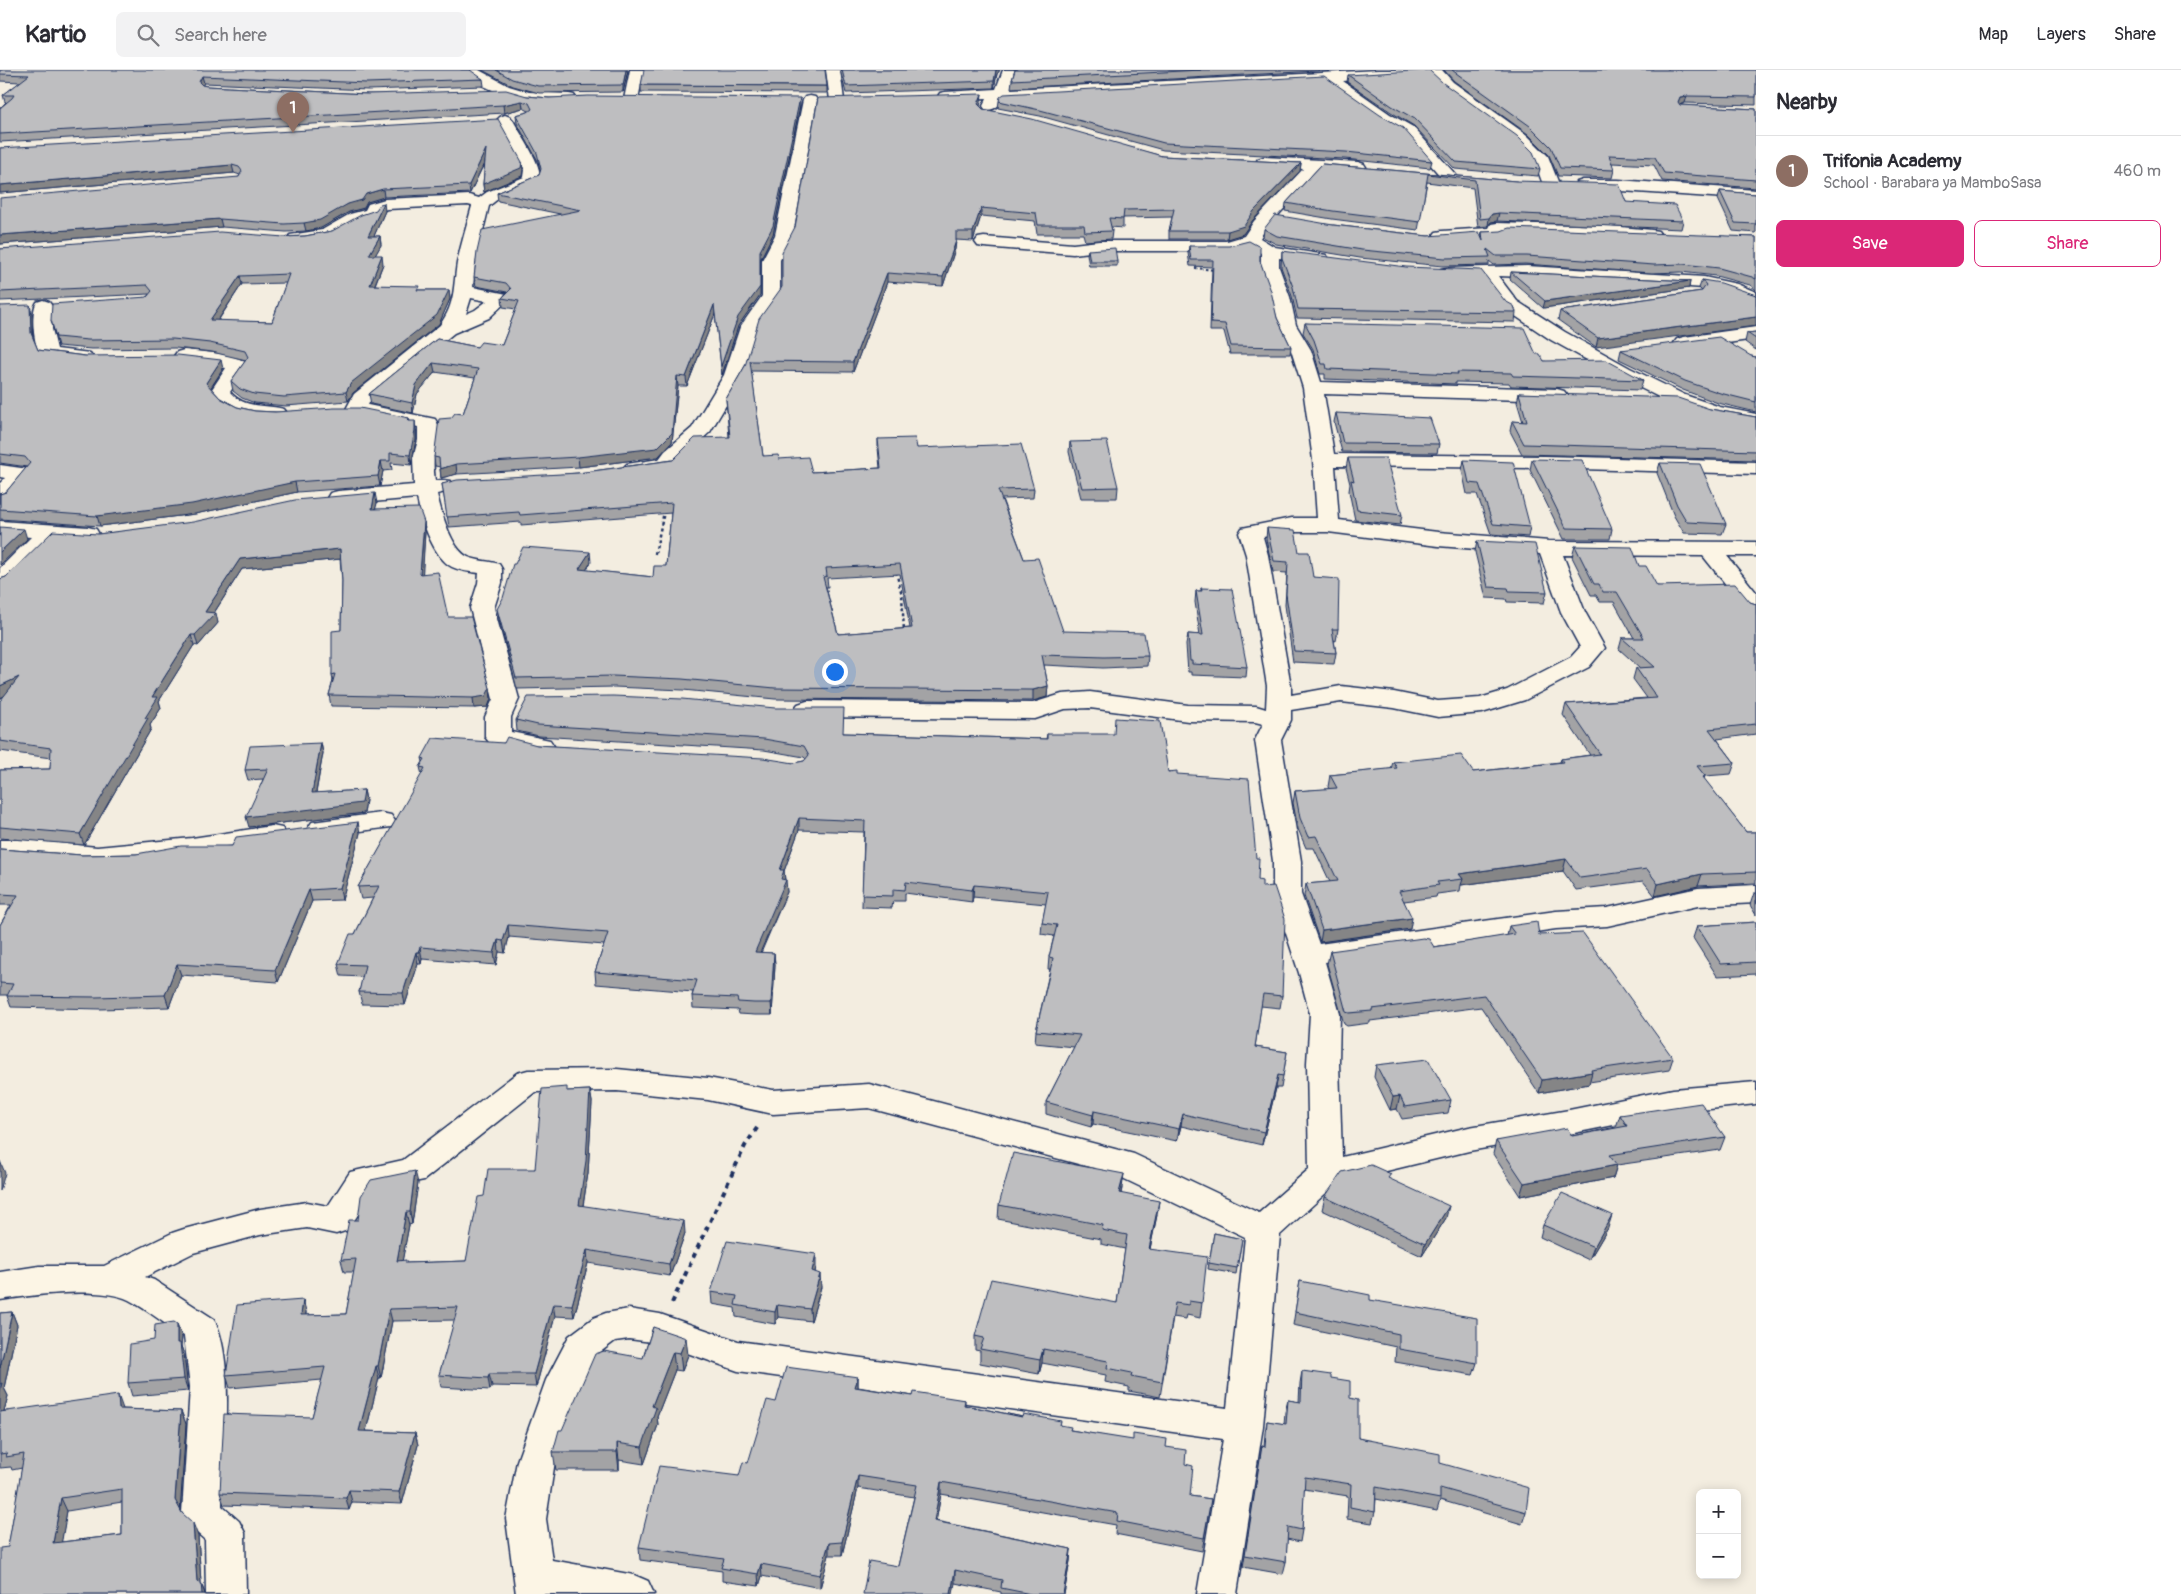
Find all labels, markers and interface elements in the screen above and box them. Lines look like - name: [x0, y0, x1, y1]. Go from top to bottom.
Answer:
- search box: [116, 12, 466, 57]
- text: Kartio: [25, 20, 86, 49]
- icon: search: [134, 21, 162, 49]
- text: Search here: [174, 23, 267, 47]
- text: Map: [1979, 23, 2008, 46]
- text: Layers: [2036, 23, 2086, 46]
- text: Share: [2114, 23, 2156, 46]
- text: Nearby: [1776, 89, 1837, 116]
- pin: 1: [277, 92, 309, 133]
- text: Trifonia Academy: [1823, 149, 1961, 173]
- text: 1: [1789, 161, 1795, 181]
- text: 460 m: [2114, 161, 2161, 181]
- text: School · Barabara ya MamboSasa: [1823, 173, 2041, 193]
- button: Save: [1776, 220, 1964, 267]
- button: Share: [1974, 220, 2161, 267]
- your location: [822, 659, 848, 685]
- map controls: [1696, 1489, 1741, 1579]
- button: +: [1696, 1489, 1741, 1534]
- button: −: [1696, 1534, 1741, 1579]

